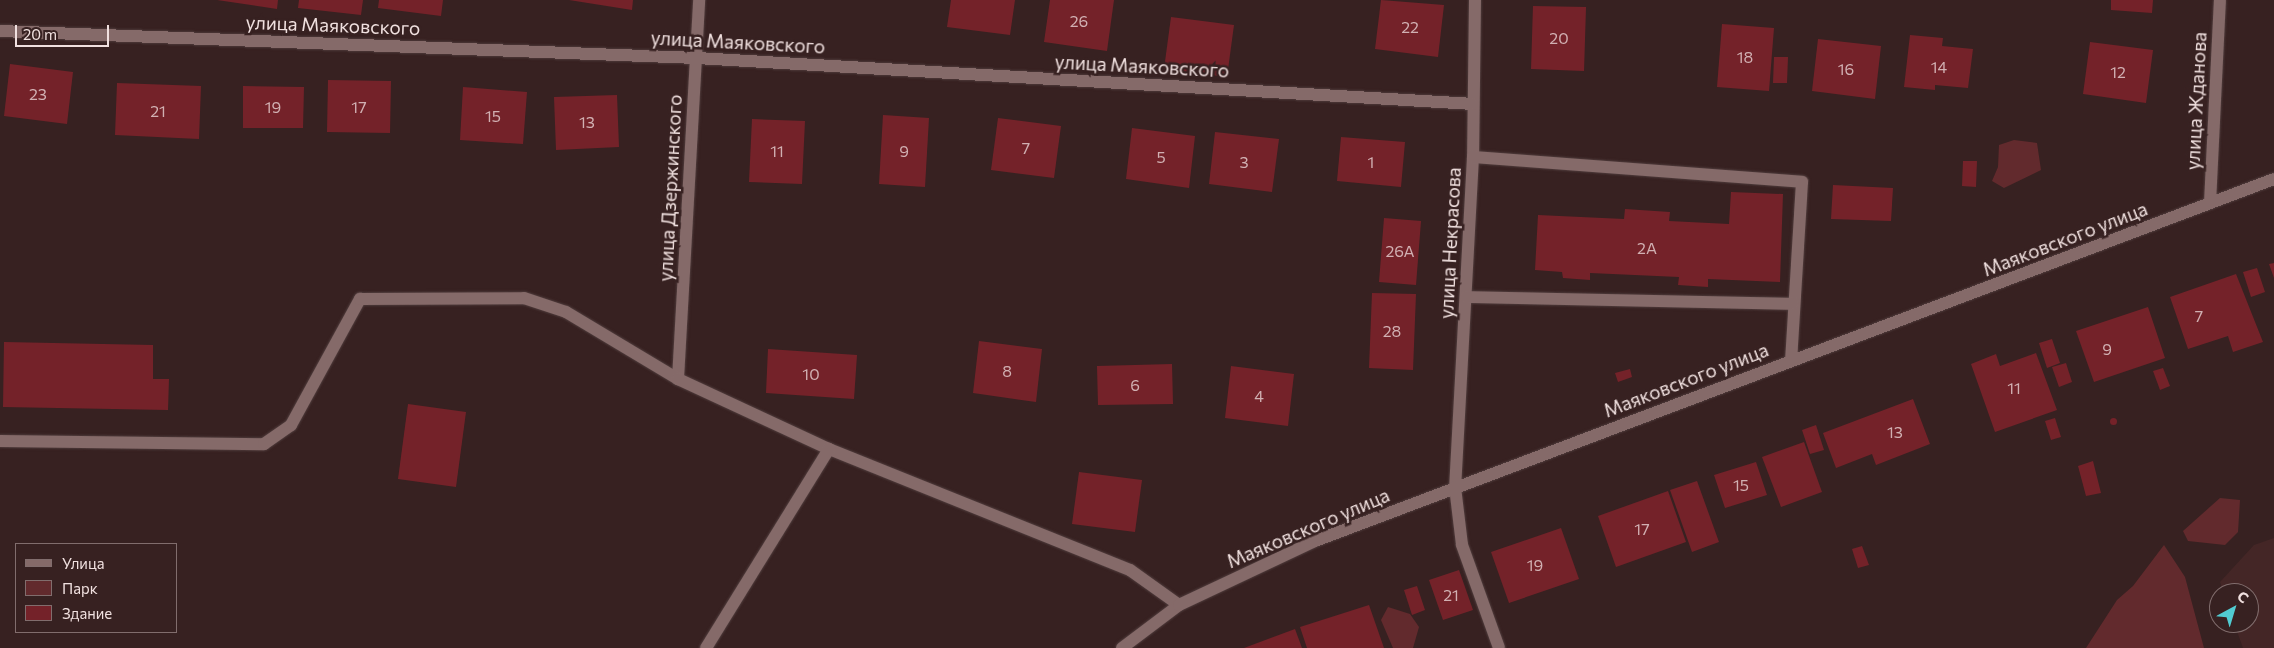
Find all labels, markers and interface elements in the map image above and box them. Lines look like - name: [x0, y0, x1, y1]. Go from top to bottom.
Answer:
- street label: улица Маяковского: [245, 11, 421, 39]
- house number: 26: [1070, 11, 1088, 31]
- scale bar: [18, 15, 111, 47]
- house number: 22: [1401, 17, 1419, 37]
- text: 20 m: [23, 25, 57, 43]
- street label: улица Маяковского: [650, 26, 826, 58]
- house number: 20: [1549, 28, 1569, 48]
- street label: улица Жданова: [2181, 31, 2211, 171]
- house number: 18: [1737, 47, 1753, 67]
- street label: улица Маяковского: [1054, 50, 1230, 82]
- house number: 14: [1931, 57, 1947, 77]
- house number: 16: [1838, 59, 1854, 79]
- house number: 12: [2110, 62, 2126, 82]
- house number: 23: [29, 84, 47, 104]
- street label: улица Дзержинского: [654, 94, 686, 282]
- house number: 19: [265, 97, 281, 117]
- house number: 17: [351, 97, 367, 117]
- house number: 21: [150, 101, 166, 121]
- house number: 15: [485, 106, 501, 126]
- house number: 13: [579, 112, 595, 132]
- house number: 7: [1022, 138, 1030, 158]
- house number: 11: [770, 141, 784, 161]
- house number: 9: [899, 141, 909, 161]
- house number: 5: [1156, 147, 1166, 167]
- house number: 3: [1239, 152, 1249, 172]
- house number: 1: [1368, 152, 1374, 172]
- street label: улица Некрасова: [1435, 167, 1465, 319]
- street label: Маяковского улица: [1979, 197, 2151, 281]
- house number: 2А: [1637, 238, 1657, 258]
- house number: 26А: [1385, 241, 1415, 261]
- house number: 7: [2195, 306, 2203, 326]
- house number: 28: [1383, 321, 1401, 341]
- street label: Маяковского улица: [1600, 338, 1772, 422]
- house number: 9: [2102, 339, 2112, 359]
- house number: 8: [1002, 361, 1012, 381]
- house number: 10: [802, 364, 820, 384]
- house number: 6: [1130, 375, 1140, 395]
- house number: 11: [2007, 378, 2021, 398]
- house number: 4: [1254, 386, 1264, 406]
- house number: 13: [1887, 422, 1903, 442]
- house number: 15: [1733, 475, 1749, 495]
- street label: Маяковского улица: [1223, 483, 1393, 573]
- house number: 17: [1634, 519, 1650, 539]
- legend: [15, 543, 178, 633]
- text: Улица: [62, 554, 104, 572]
- house number: 19: [1527, 555, 1543, 575]
- text: Парк: [62, 579, 98, 597]
- north arrow: [2209, 583, 2259, 633]
- house number: 21: [1443, 585, 1459, 605]
- text: С: [2234, 587, 2252, 606]
- text: Здание: [62, 604, 112, 622]

